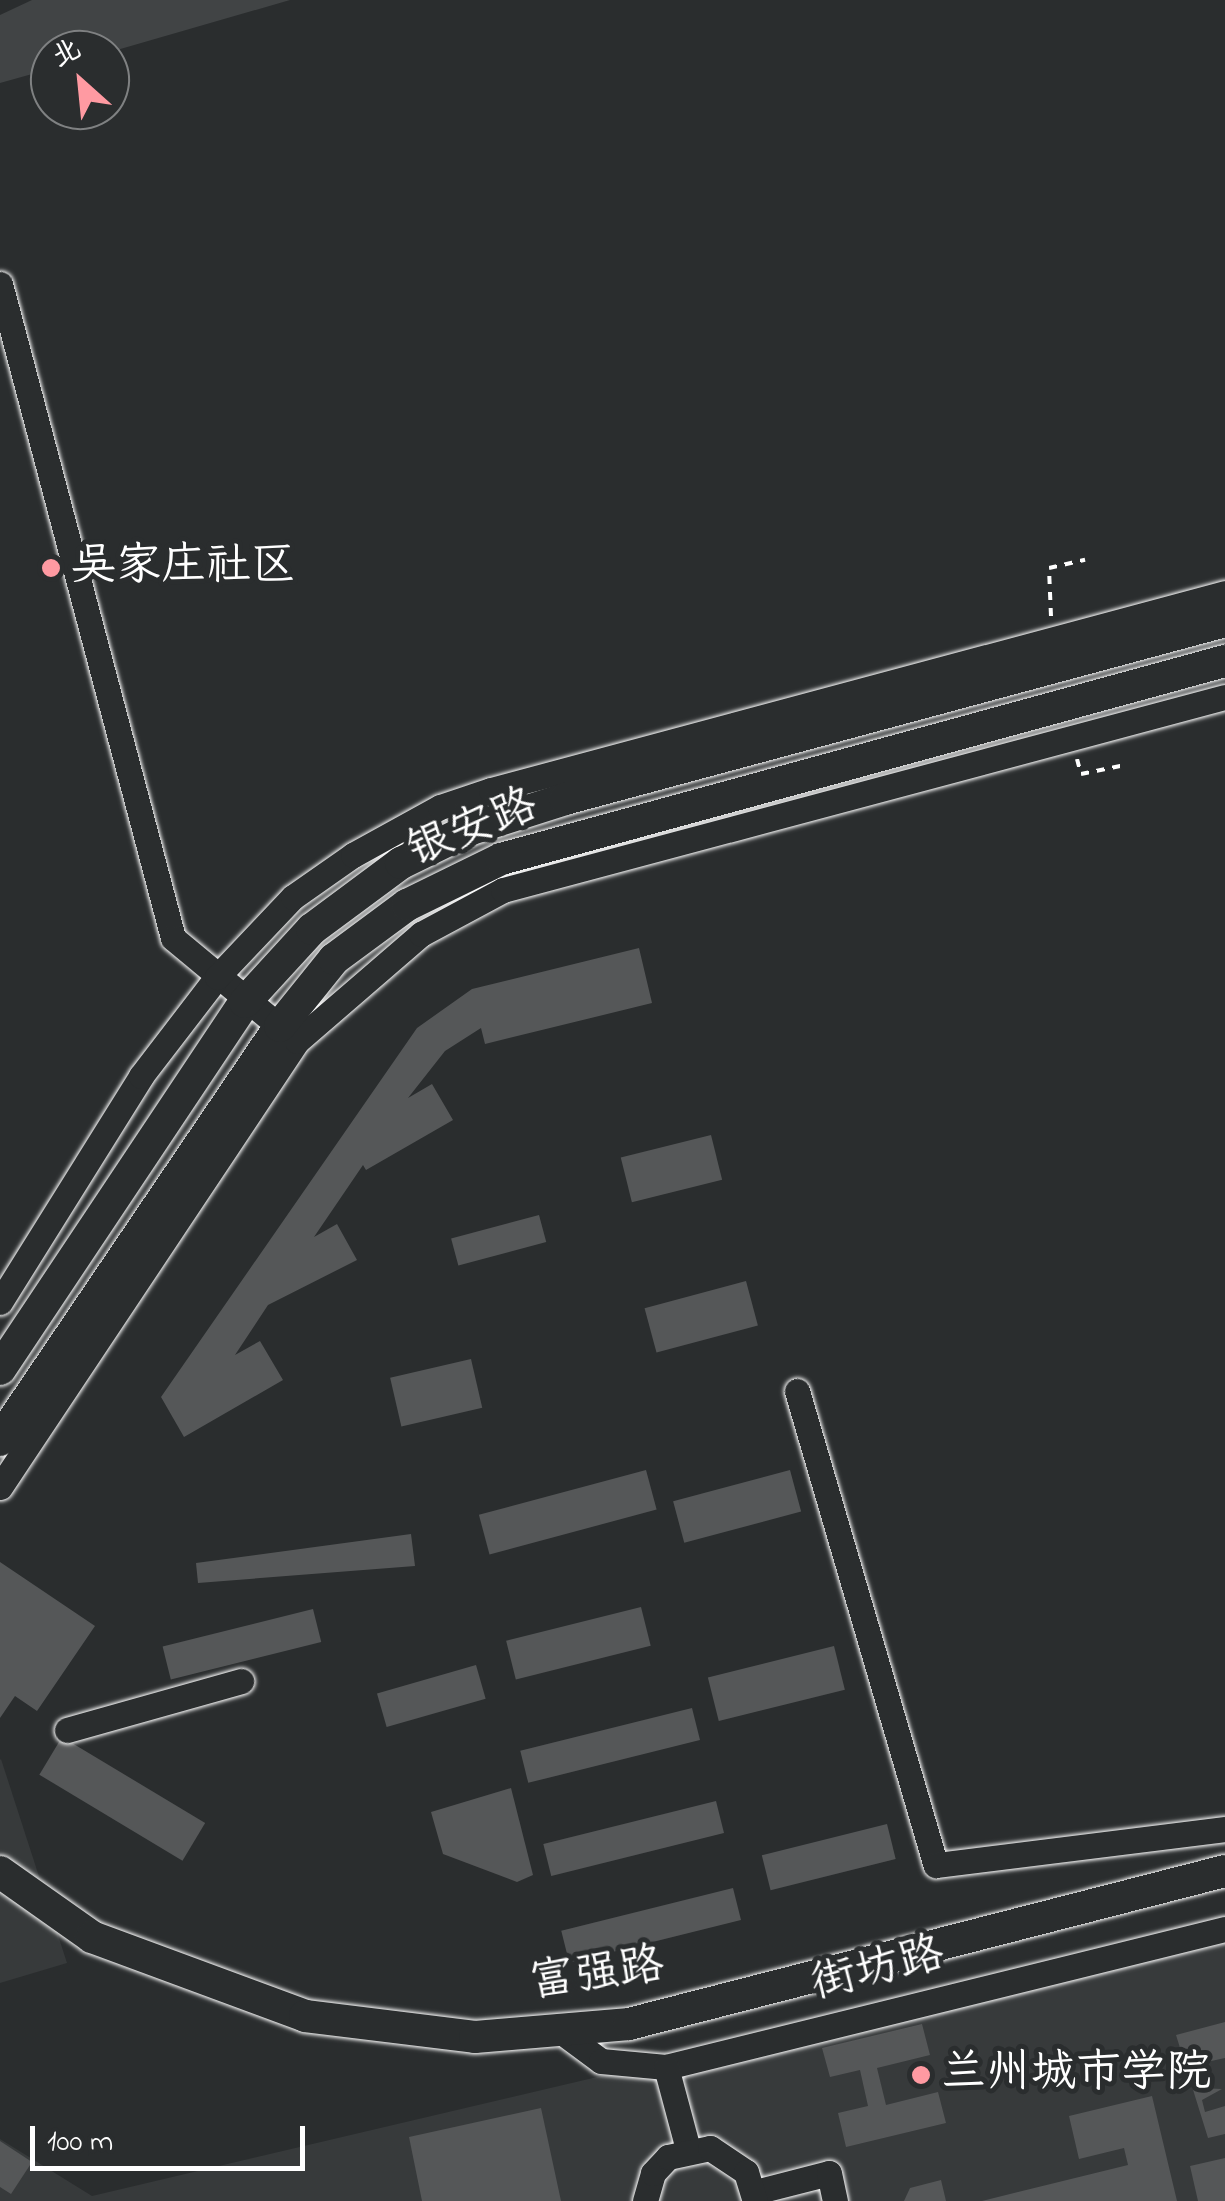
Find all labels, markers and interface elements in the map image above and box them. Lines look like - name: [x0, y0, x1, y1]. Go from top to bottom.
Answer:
- north arrow: [30, 30, 130, 130]
- text: 北: [45, 30, 89, 79]
- place label: 吴家庄社区: [71, 541, 296, 595]
- marker: 吴家庄社区: [40, 557, 62, 579]
- street label: 银安路: [400, 780, 546, 880]
- street label: 街坊路: [806, 1928, 950, 2014]
- street label: 富强路: [526, 1940, 668, 2012]
- place label: 兰州城市学院: [941, 2048, 1211, 2102]
- marker: 兰州城市学院: [910, 2064, 932, 2086]
- scale bar: [35, 2106, 310, 2168]
- text: 100 m: [47, 2121, 113, 2165]

